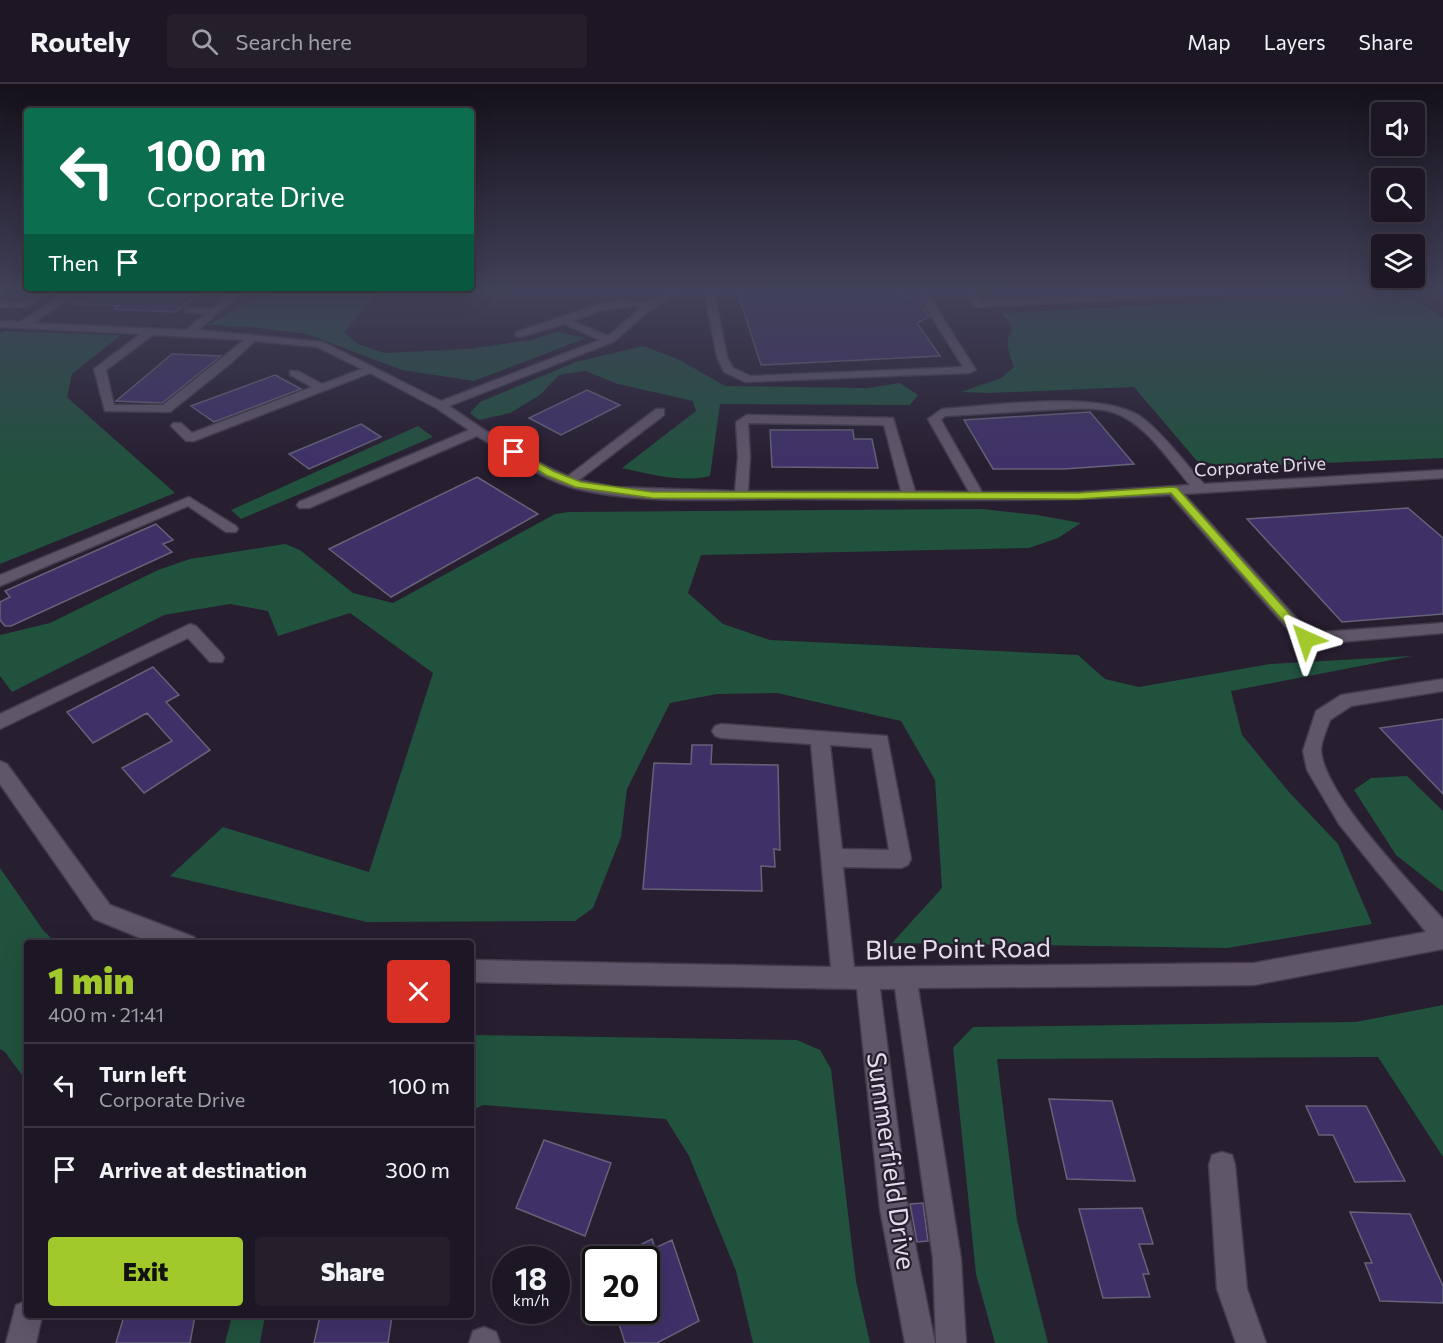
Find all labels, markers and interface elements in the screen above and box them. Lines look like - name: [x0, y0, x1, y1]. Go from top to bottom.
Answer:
- search box: [167, 14, 587, 68]
- text: Routely: [30, 24, 131, 58]
- icon: search: [188, 25, 221, 58]
- text: Search here: [236, 28, 352, 55]
- text: Map: [1187, 29, 1231, 54]
- text: Layers: [1264, 29, 1326, 54]
- text: Share: [1359, 29, 1413, 54]
- map controls: [1371, 102, 1425, 288]
- button: sound: [1371, 102, 1425, 156]
- text: 100 m: [147, 128, 267, 180]
- icon: left: [48, 132, 126, 210]
- button: search: [1371, 168, 1425, 222]
- text: Corporate Drive: [147, 180, 345, 213]
- button: layers: [1371, 234, 1425, 288]
- icon: arrive: [111, 246, 144, 279]
- text: Then: [48, 249, 99, 276]
- pin: [488, 426, 539, 477]
- icon: arrive: [497, 435, 530, 468]
- street label: Corporate Drive: [1194, 452, 1326, 480]
- position arrow: [1274, 607, 1338, 671]
- street label: Blue Point Road: [865, 930, 1051, 965]
- text: 1 min: [48, 957, 134, 1001]
- button: close: [387, 960, 450, 1023]
- text: 400 m · 21:41: [48, 1002, 164, 1026]
- street label: Summerfield Drive: [862, 1050, 923, 1272]
- text: Turn left: [99, 1060, 186, 1087]
- icon: left: [48, 1069, 81, 1102]
- text: 100 m: [388, 1072, 450, 1099]
- text: Corporate Drive: [99, 1087, 245, 1111]
- icon: arrive: [48, 1153, 81, 1186]
- text: Arrive at destination: [99, 1156, 307, 1183]
- text: 300 m: [385, 1156, 450, 1183]
- button: Exit: [48, 1237, 243, 1306]
- button: Share: [255, 1237, 450, 1306]
- speed limit sign: 20: [582, 1246, 660, 1324]
- text: 18: [515, 1259, 547, 1296]
- text: km/h: [513, 1291, 549, 1309]

